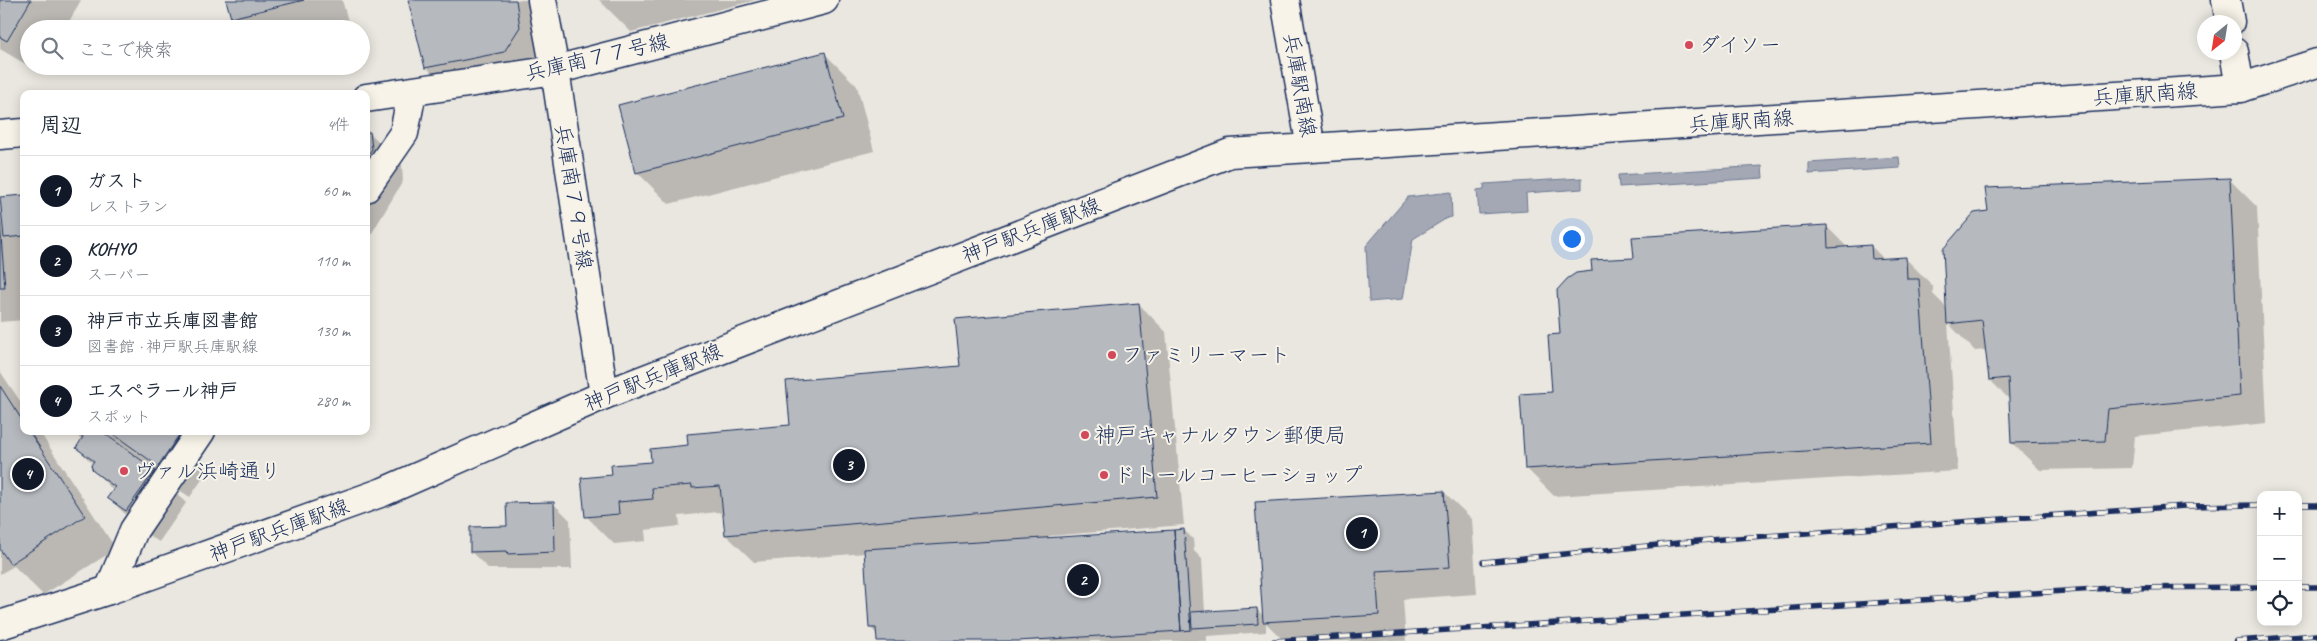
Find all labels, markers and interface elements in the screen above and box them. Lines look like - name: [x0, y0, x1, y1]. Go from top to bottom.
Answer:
- north arrow: [2197, 15, 2242, 60]
- search box: [20, 20, 370, 75]
- street label: 兵庫南７７号線: [522, 28, 672, 86]
- street label: 兵庫駅南線: [1278, 31, 1322, 139]
- place label: ダイソー: [1699, 32, 1781, 58]
- icon: search: [38, 34, 66, 62]
- text: ここで検索: [78, 38, 173, 62]
- marker: ダイソー: [1683, 39, 1695, 51]
- street label: 兵庫駅南線: [2092, 77, 2198, 111]
- street label: 兵庫駅南線: [1688, 104, 1794, 138]
- text: 周辺: [40, 112, 82, 138]
- text: 4件: [327, 115, 350, 135]
- street label: 兵庫南７９号線: [550, 122, 598, 272]
- text: ガスト: [87, 169, 146, 193]
- text: 1: [52, 181, 60, 201]
- text: 60 m: [323, 181, 350, 201]
- street label: 神戸駅兵庫駅線: [958, 192, 1104, 268]
- text: レストラン: [87, 197, 168, 217]
- your location: [1559, 226, 1585, 252]
- text: KOHYO: [87, 237, 135, 261]
- text: 2: [52, 251, 60, 271]
- text: 110 m: [316, 251, 350, 271]
- text: スーパー: [87, 265, 150, 285]
- text: 神戸市立兵庫図書館: [87, 309, 258, 333]
- text: 3: [52, 321, 60, 341]
- text: 130 m: [316, 321, 350, 341]
- text: 図書館 · 神戸駅兵庫駅線: [87, 337, 258, 357]
- street label: 神戸駅兵庫駅線: [580, 337, 726, 417]
- place label: ファミリーマート: [1122, 342, 1290, 368]
- marker: ファミリーマート: [1106, 349, 1118, 361]
- text: エスペラール神戸: [87, 379, 238, 403]
- text: 4: [52, 391, 60, 411]
- text: 280 m: [316, 391, 350, 411]
- text: スポット: [87, 407, 151, 427]
- place label: 神戸キャナルタウン郵便局: [1095, 422, 1346, 448]
- marker: 神戸キャナルタウン郵便局: [1079, 429, 1091, 441]
- pin: 3: [833, 446, 865, 484]
- pin: 4: [12, 455, 44, 493]
- place label: ヴァル浜崎通り: [134, 458, 281, 484]
- place label: ドトールコーヒーショップ: [1114, 462, 1363, 488]
- marker: ヴァル浜崎通り: [118, 465, 130, 477]
- marker: ドトールコーヒーショップ: [1098, 469, 1110, 481]
- map controls: [2257, 491, 2302, 626]
- button: +: [2257, 491, 2302, 536]
- street label: 神戸駅兵庫駅線: [205, 493, 353, 567]
- pin: 1: [1346, 514, 1378, 552]
- button: −: [2257, 536, 2302, 581]
- pin: 2: [1067, 561, 1099, 599]
- button: locate: [2257, 581, 2302, 626]

